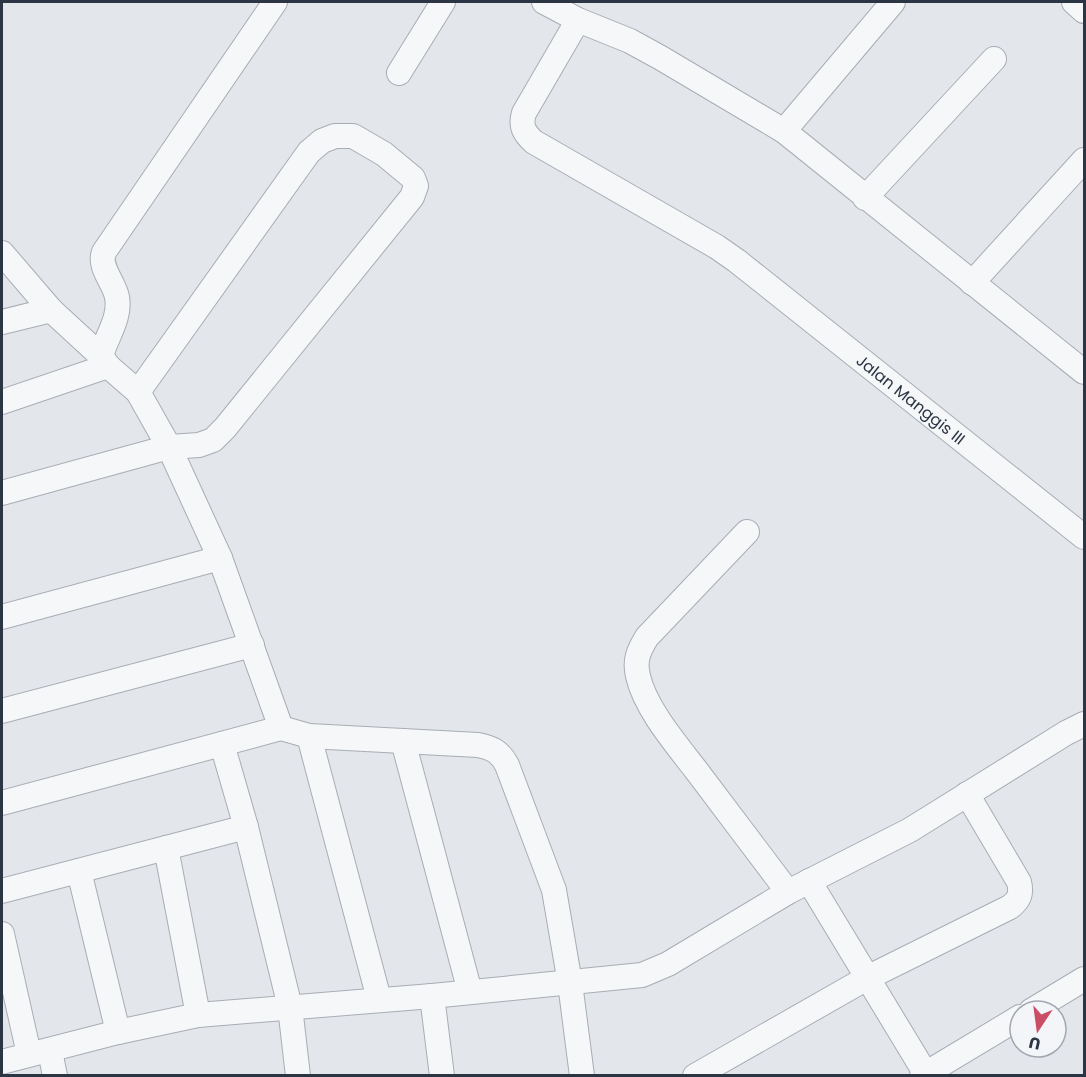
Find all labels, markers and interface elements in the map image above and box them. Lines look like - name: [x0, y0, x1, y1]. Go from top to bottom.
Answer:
- street label: Jalan Manggis III: [851, 349, 970, 450]
- north arrow: [1008, 999, 1068, 1059]
- text: U: [1027, 1031, 1043, 1056]

